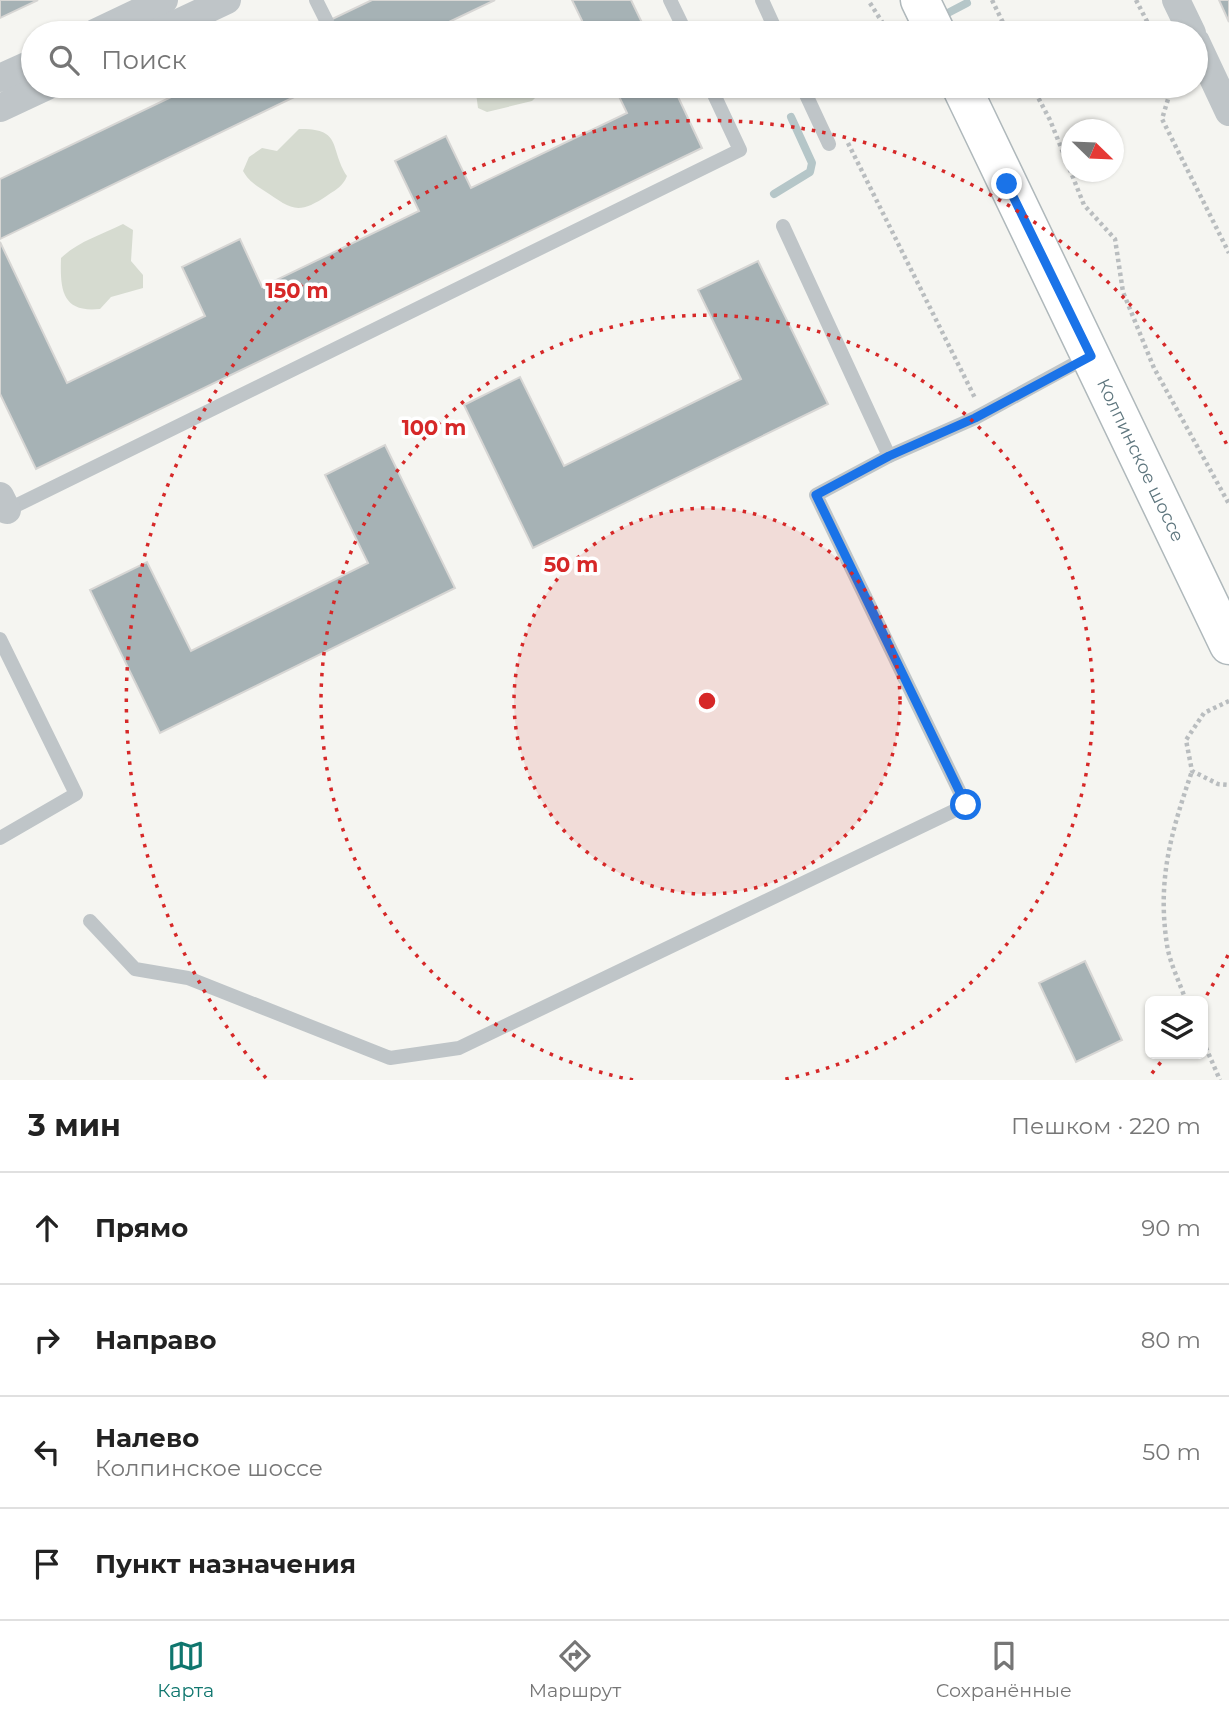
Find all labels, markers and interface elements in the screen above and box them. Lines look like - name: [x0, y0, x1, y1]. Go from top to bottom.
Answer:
- search box: [21, 21, 1208, 98]
- icon: search: [45, 41, 83, 79]
- text: Поиск: [101, 44, 187, 76]
- north arrow: [1061, 119, 1124, 182]
- route end: [991, 168, 1022, 199]
- text: 150 m: [266, 278, 328, 303]
- street label: Колпинское шоссе: [1092, 375, 1189, 545]
- text: 100 m: [402, 415, 466, 440]
- text: 50 m: [544, 552, 598, 577]
- centre of rings: [695, 689, 719, 713]
- route start: [950, 789, 981, 820]
- map controls: [1145, 996, 1208, 1059]
- button: layers: [1145, 996, 1208, 1059]
- text: 3 мин: [28, 1107, 121, 1144]
- text: Пешком · 220 m: [1011, 1112, 1201, 1140]
- icon: ahead: [28, 1209, 66, 1247]
- text: Прямо: [95, 1212, 188, 1244]
- text: 90 m: [1141, 1214, 1201, 1242]
- icon: right: [28, 1321, 66, 1359]
- text: Направо: [95, 1324, 216, 1356]
- text: 80 m: [1141, 1326, 1201, 1354]
- text: Налево: [95, 1422, 199, 1454]
- icon: left: [28, 1433, 66, 1471]
- text: 50 m: [1142, 1438, 1201, 1466]
- text: Колпинское шоссе: [95, 1454, 323, 1482]
- icon: arrive: [28, 1545, 66, 1583]
- text: Пункт назначения: [95, 1548, 356, 1580]
- tab: Карта: [157, 1637, 214, 1702]
- tab: Маршрут: [529, 1637, 621, 1702]
- tab: Сохранённые: [936, 1637, 1072, 1702]

